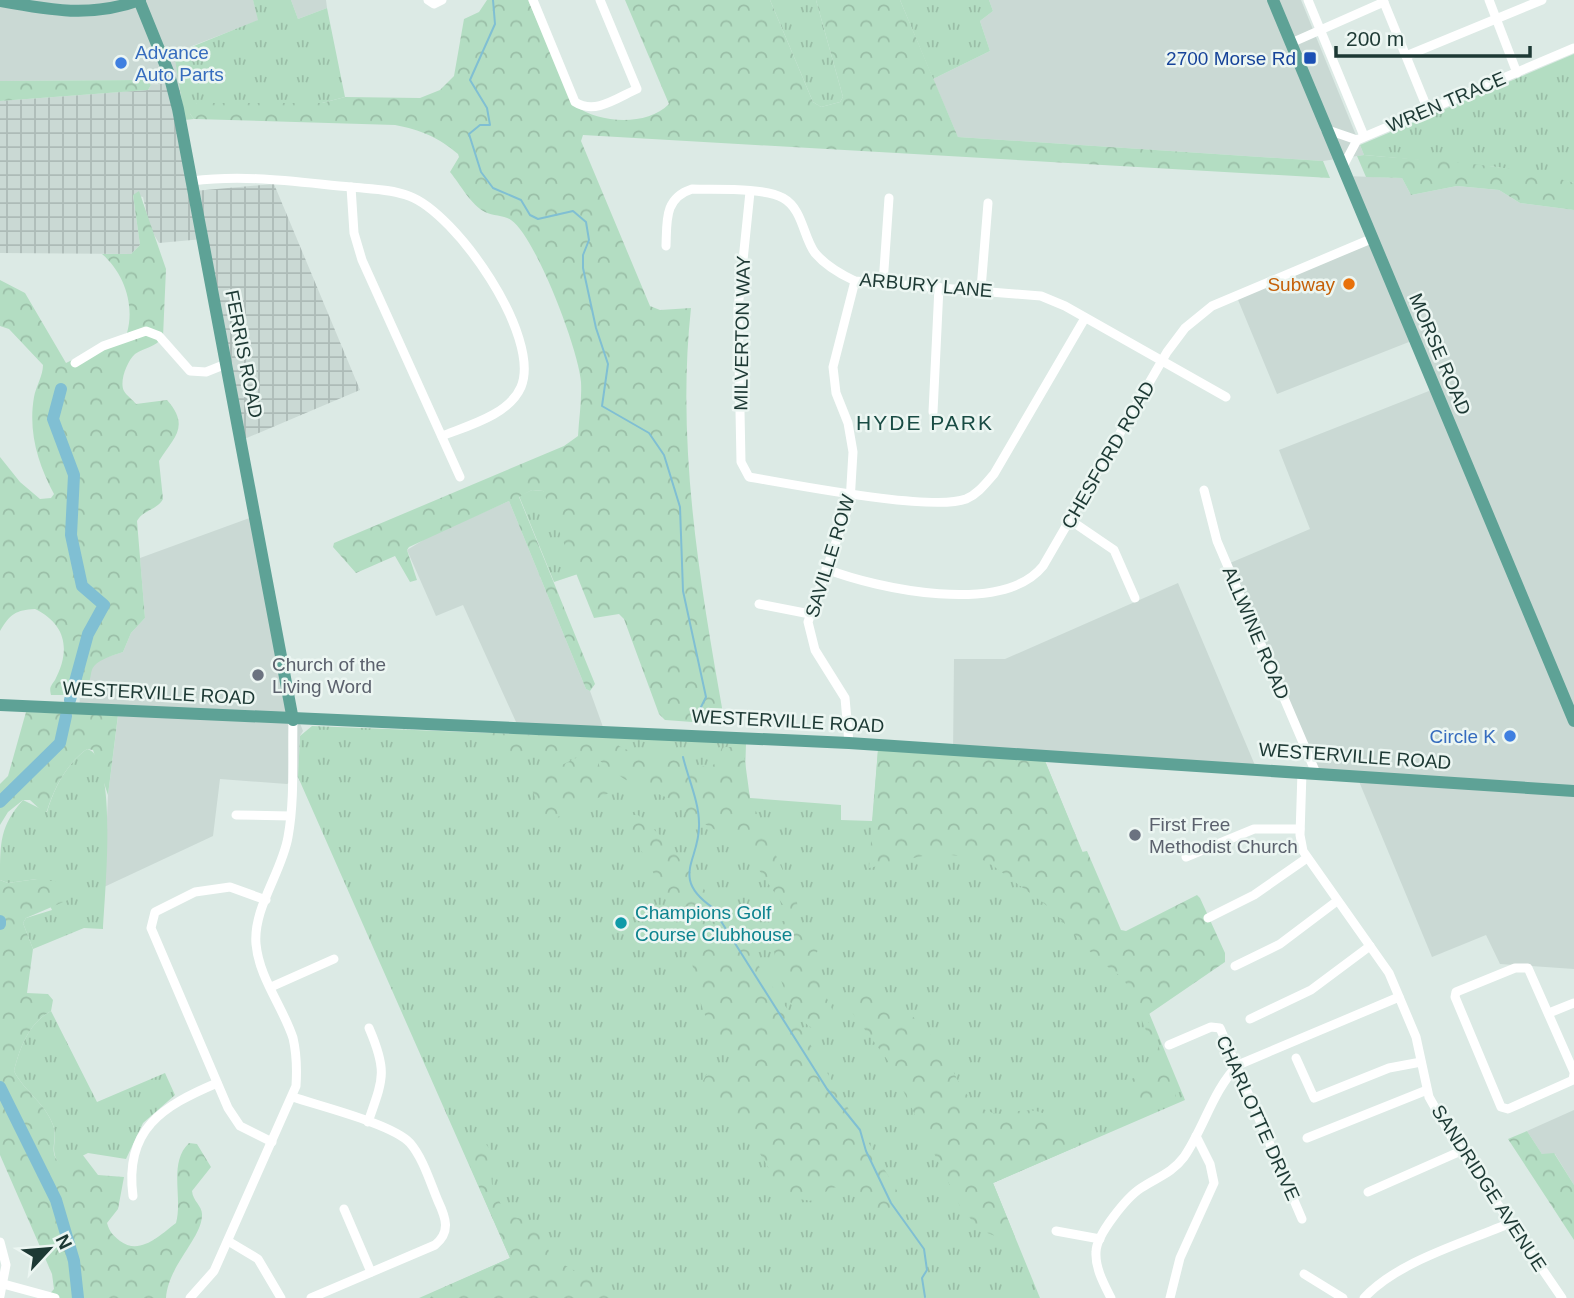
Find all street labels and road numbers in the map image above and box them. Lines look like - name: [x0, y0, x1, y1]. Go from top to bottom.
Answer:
- street label: WREN TRACE: [1383, 67, 1509, 137]
- street label: MILVERTON WAY: [730, 255, 754, 411]
- street label: ARBURY LANE: [859, 269, 993, 301]
- street label: FERRIS ROAD: [221, 288, 267, 420]
- street label: MORSE ROAD: [1405, 290, 1475, 418]
- street label: CHESFORD ROAD: [1057, 378, 1159, 532]
- street label: SAVILLE ROW: [801, 492, 859, 620]
- street label: ALLWINE ROAD: [1219, 563, 1293, 703]
- street label: WESTERVILLE ROAD: [62, 677, 256, 709]
- street label: WESTERVILLE ROAD: [691, 705, 885, 737]
- street label: WESTERVILLE ROAD: [1258, 739, 1452, 773]
- street label: CHARLOTTE DRIVE: [1212, 1032, 1304, 1204]
- street label: SANDRIDGE AVENUE: [1427, 1101, 1551, 1275]

